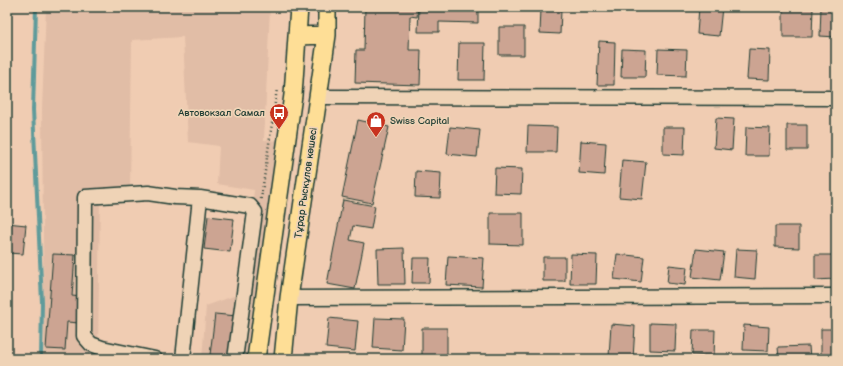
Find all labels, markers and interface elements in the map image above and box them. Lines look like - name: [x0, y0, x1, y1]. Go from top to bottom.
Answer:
- bus stop icon: Автовокзал Самал: [268, 102, 290, 130]
- place label: Автовокзал Самал: [177, 107, 265, 119]
- shop icon: Swiss Capital: [365, 110, 387, 138]
- place label: Swiss Capital: [390, 115, 449, 127]
- street label: Тұрар Рыскұлов көшесі: [292, 127, 320, 239]

